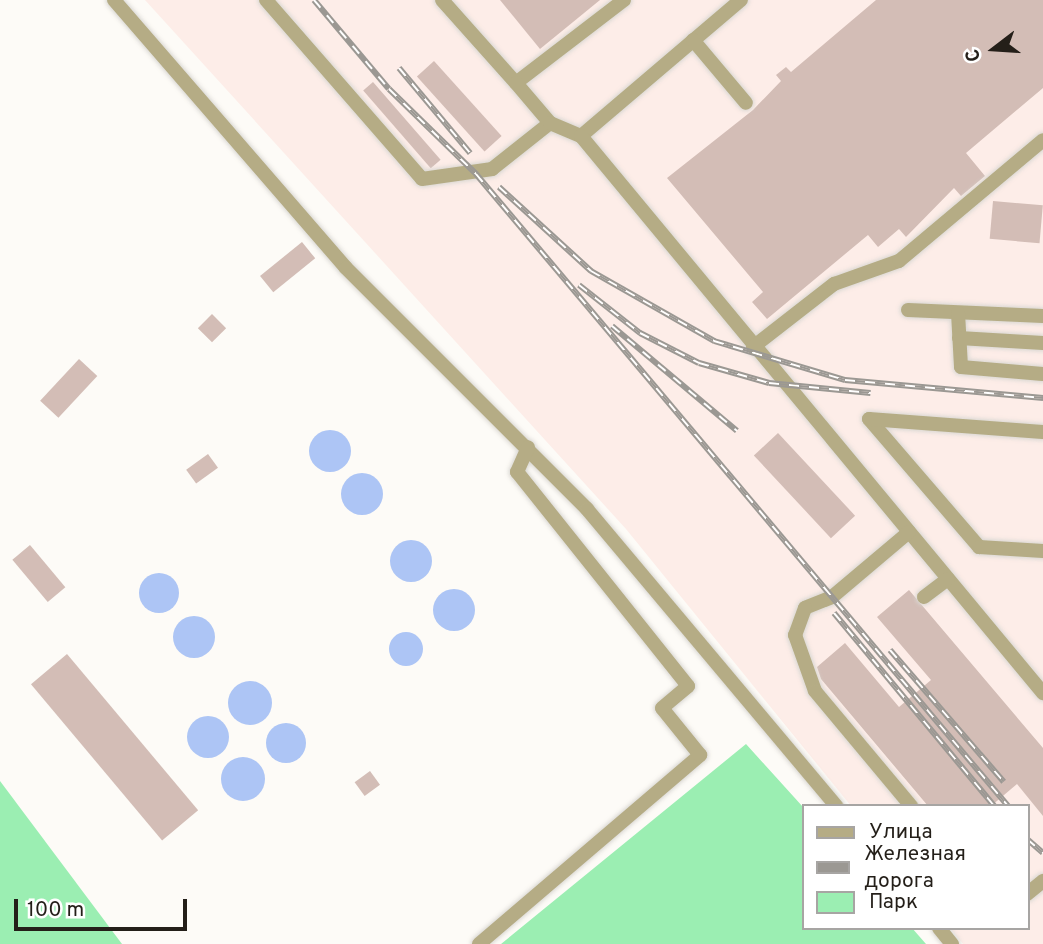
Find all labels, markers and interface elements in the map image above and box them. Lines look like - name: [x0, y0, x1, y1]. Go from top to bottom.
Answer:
- north arrow: [959, 14, 1029, 84]
- text: С: [961, 46, 987, 64]
- legend: [802, 804, 1029, 930]
- text: Улица: [869, 819, 933, 846]
- text: Железная дорога: [864, 841, 966, 895]
- scale bar: [18, 884, 191, 928]
- text: Парк: [869, 889, 918, 916]
- text: 100 m: [27, 897, 84, 924]

